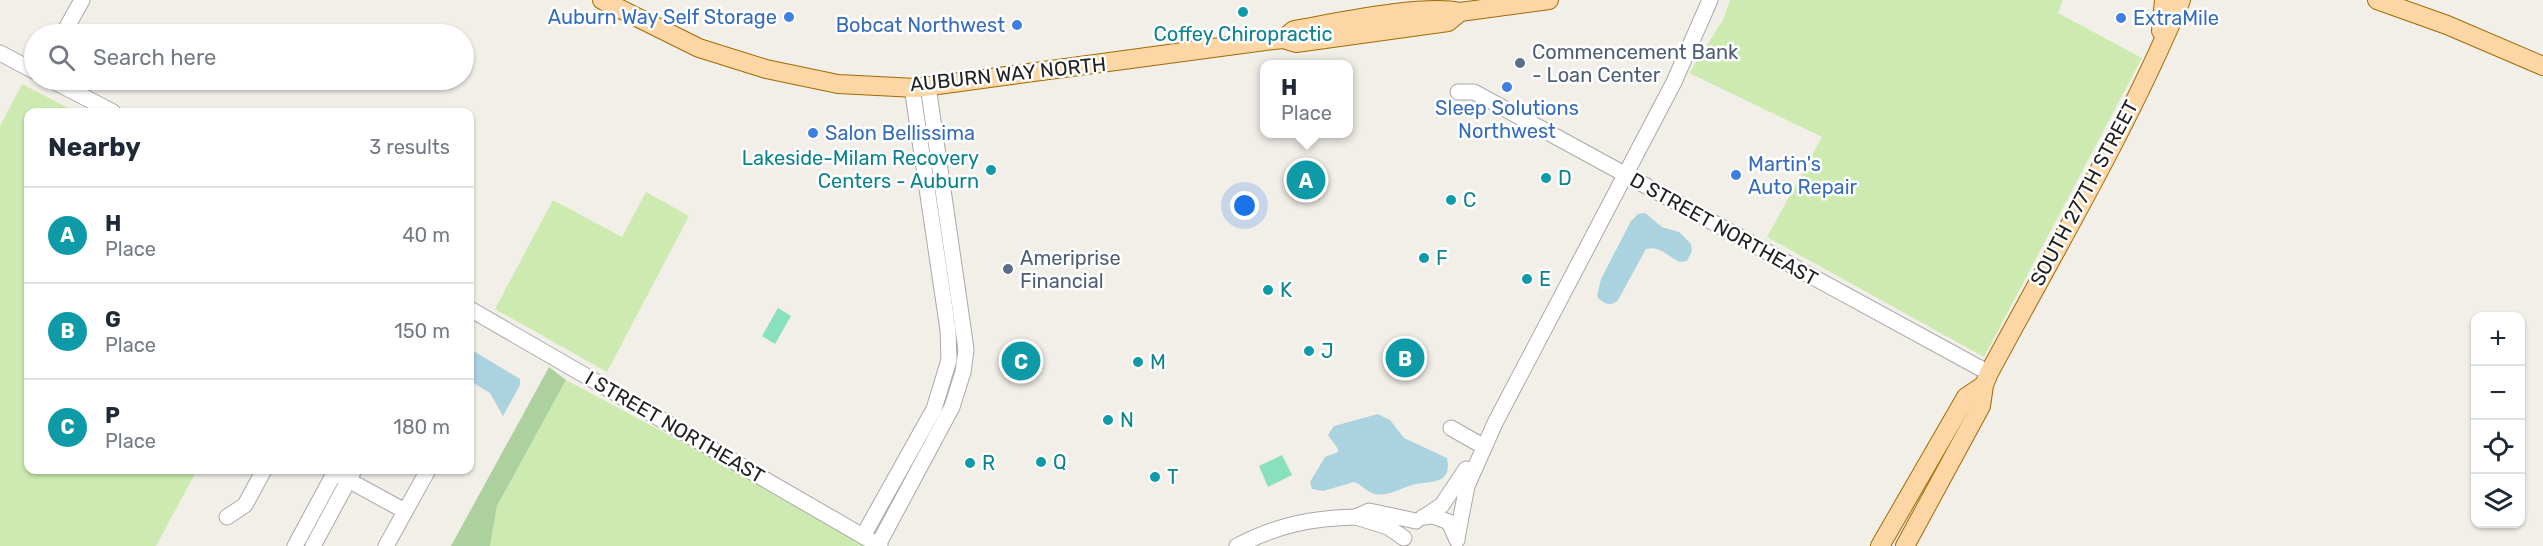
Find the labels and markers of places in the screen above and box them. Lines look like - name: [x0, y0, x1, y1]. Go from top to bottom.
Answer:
- place label: Auburn Way Self Storage: [548, 5, 777, 29]
- marker: Coffey Chiropractic: [1236, 5, 1250, 19]
- place label: ExtraMile: [2133, 6, 2219, 30]
- marker: Auburn Way Self Storage: [782, 10, 796, 24]
- marker: ExtraMile: [2114, 11, 2128, 25]
- place label: Bobcat Northwest: [836, 13, 1005, 37]
- marker: Bobcat Northwest: [1010, 18, 1024, 32]
- place label: Coffey Chiropractic: [1154, 22, 1332, 46]
- place label: Commencement Bank - Loan Center: [1532, 40, 1739, 87]
- marker: Commencement Bank - Loan Center: [1513, 56, 1527, 70]
- marker: Sleep Solutions Northwest: [1500, 80, 1514, 94]
- place label: Sleep Solutions Northwest: [1435, 96, 1579, 143]
- place label: Salon Bellissima: [825, 121, 975, 145]
- marker: Salon Bellissima: [806, 126, 820, 140]
- place label: Lakeside-Milam Recovery Centers - Auburn: [742, 146, 979, 193]
- place label: Martin's Auto Repair: [1748, 152, 1857, 199]
- pin: A: [1286, 158, 1326, 202]
- marker: Lakeside-Milam Recovery Centers - Auburn: [984, 163, 998, 177]
- place label: D: [1558, 166, 1572, 190]
- marker: Martin's Auto Repair: [1729, 168, 1743, 182]
- marker: D: [1539, 171, 1553, 185]
- place label: C: [1463, 188, 1476, 212]
- marker: C: [1444, 193, 1458, 207]
- place label: Ameriprise Financial: [1020, 246, 1121, 293]
- place label: F: [1436, 246, 1448, 270]
- marker: F: [1417, 251, 1431, 265]
- marker: Ameriprise Financial: [1001, 262, 1015, 276]
- place label: E: [1539, 267, 1551, 291]
- marker: E: [1520, 272, 1534, 286]
- place label: K: [1280, 278, 1292, 302]
- marker: K: [1261, 283, 1275, 297]
- pin: B: [1386, 336, 1424, 380]
- pin: C: [1002, 338, 1040, 384]
- place label: J: [1321, 339, 1334, 363]
- marker: J: [1302, 344, 1316, 358]
- place label: M: [1150, 350, 1166, 374]
- marker: M: [1131, 355, 1145, 369]
- place label: N: [1120, 408, 1134, 432]
- marker: N: [1101, 413, 1115, 427]
- place label: Q: [1053, 450, 1067, 474]
- place label: R: [982, 451, 995, 475]
- marker: Q: [1034, 455, 1048, 469]
- marker: R: [963, 456, 977, 470]
- place label: T: [1167, 465, 1179, 489]
- marker: T: [1148, 470, 1162, 484]

